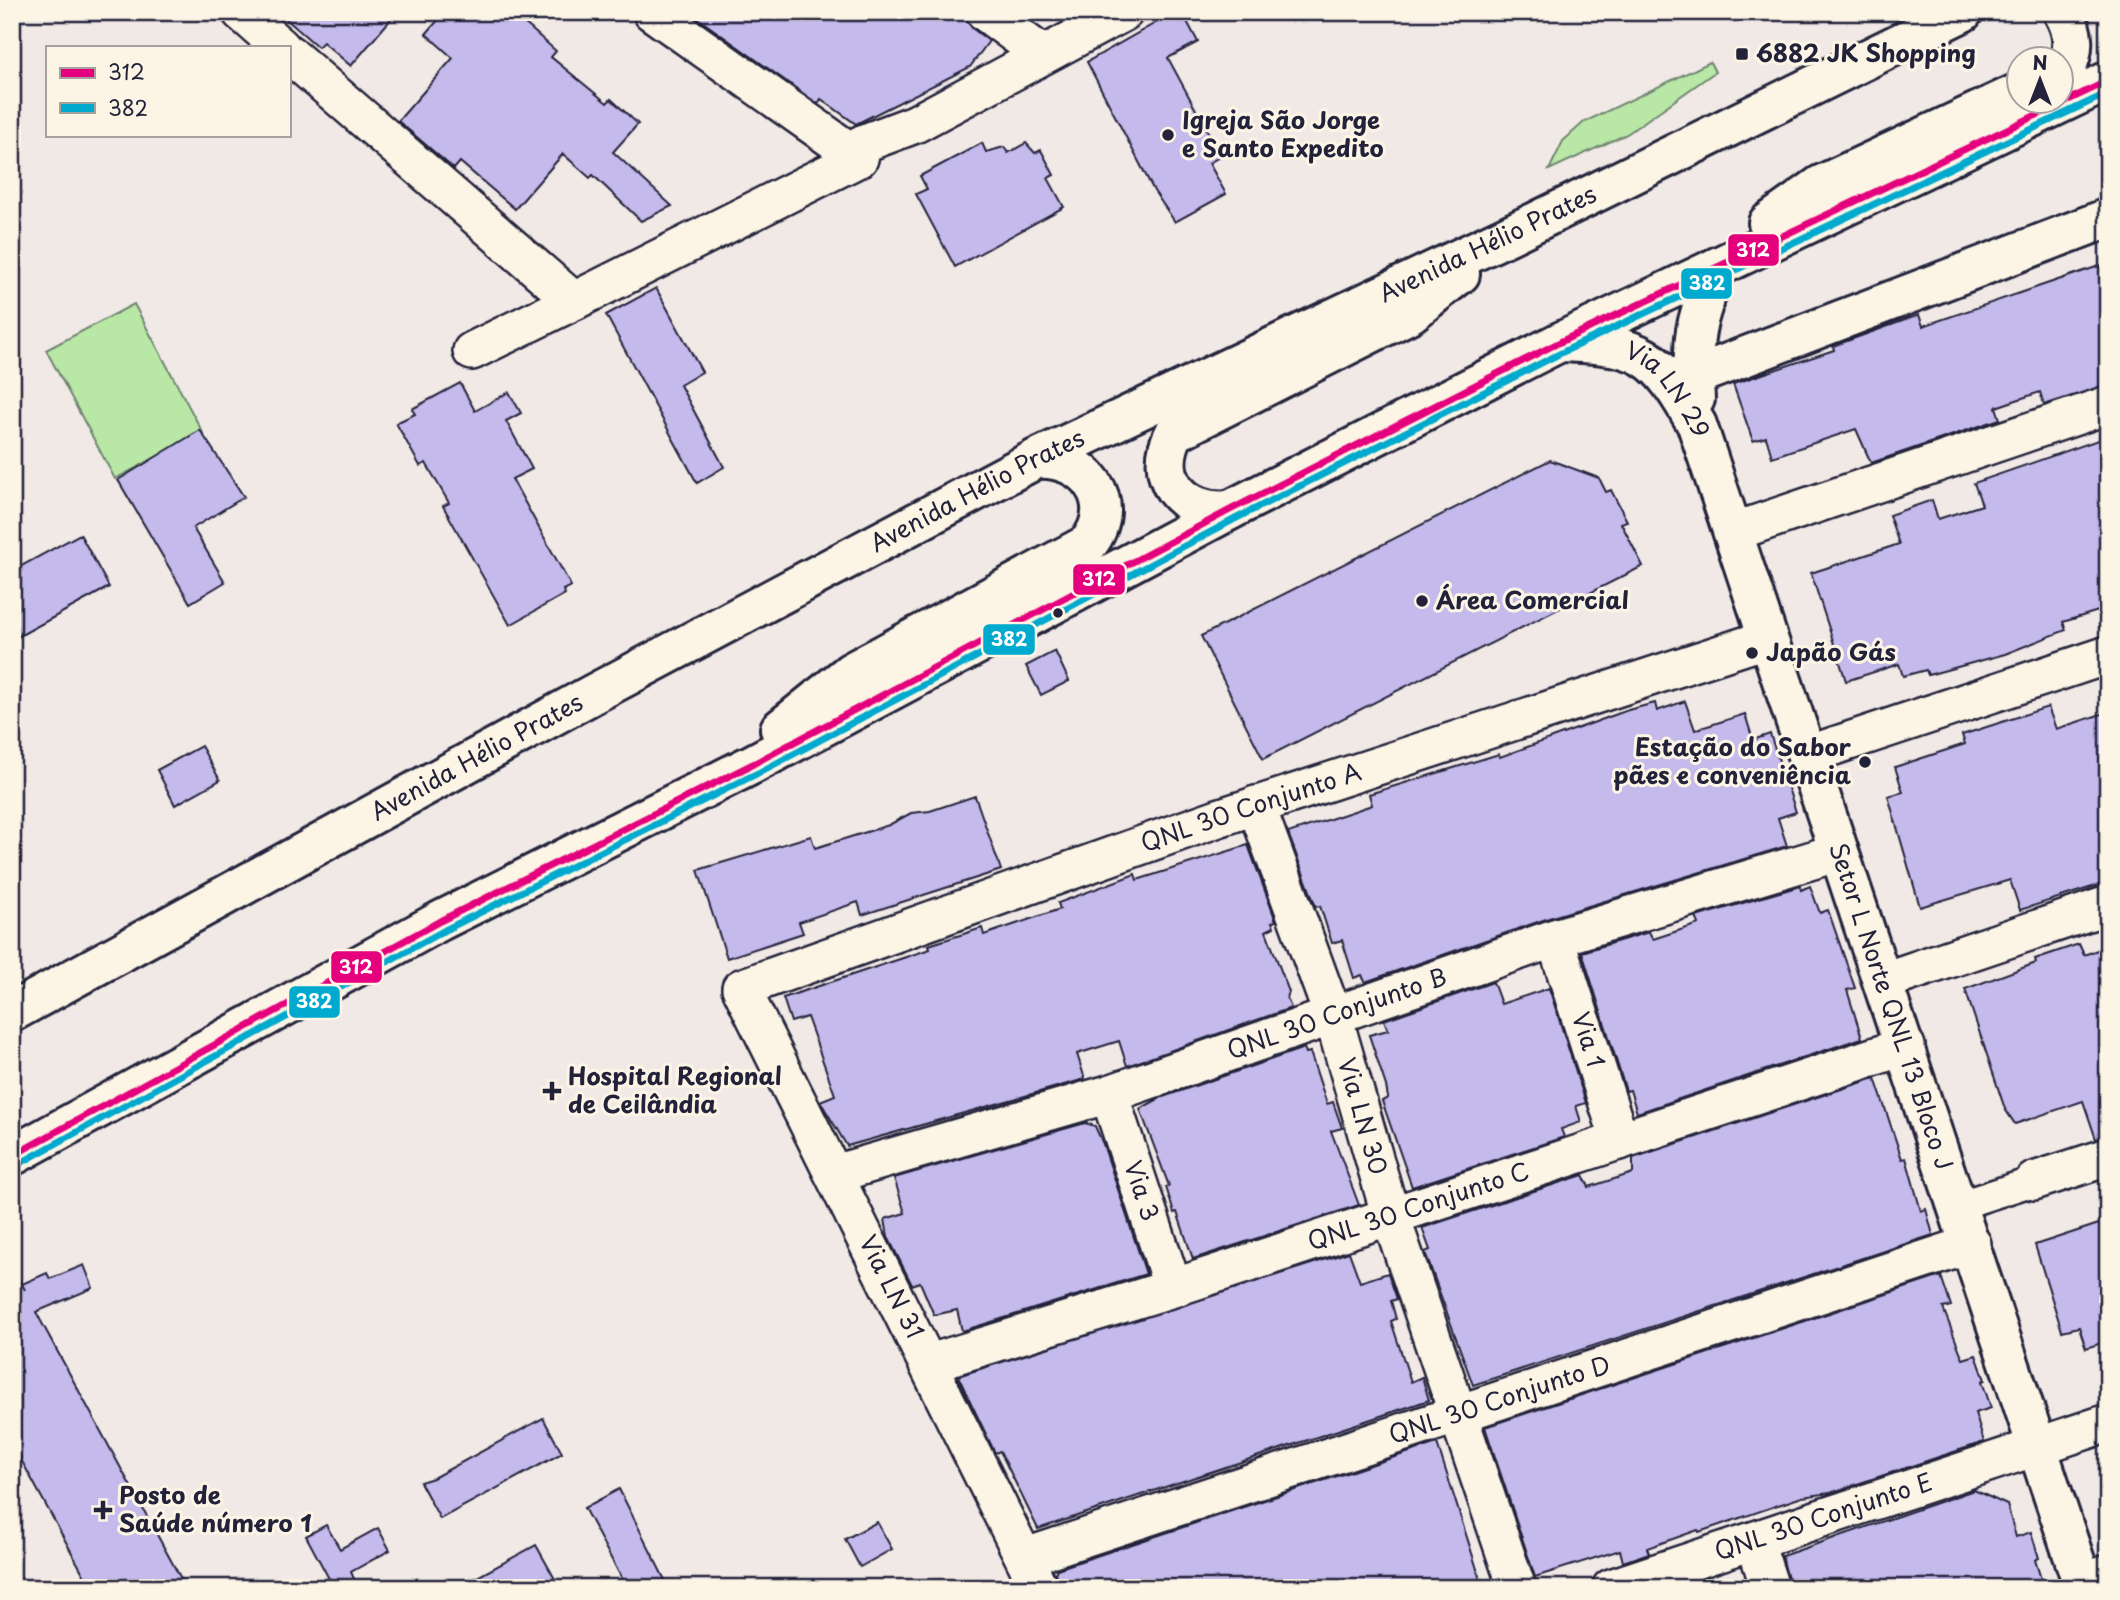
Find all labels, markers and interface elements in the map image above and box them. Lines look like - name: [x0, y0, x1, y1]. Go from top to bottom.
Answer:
- place label: 6882 JK Shopping: [1756, 34, 1976, 70]
- legend: [46, 46, 290, 136]
- marker: 6882 JK Shopping: [1734, 46, 1750, 62]
- north arrow: [2004, 46, 2074, 116]
- text: N: [2032, 48, 2048, 76]
- text: 312: [108, 55, 145, 87]
- text: 382: [108, 91, 148, 123]
- place label: Igreja São Jorge e Santo Expedito: [1182, 101, 1384, 165]
- marker: Igreja São Jorge e Santo Expedito: [1160, 127, 1176, 143]
- street label: Avenida Hélio Prates: [1372, 175, 1602, 310]
- line badge: 312: [1727, 233, 1780, 267]
- text: 312: [1736, 235, 1770, 263]
- line badge: 382: [1680, 267, 1733, 300]
- text: 382: [1689, 268, 1725, 296]
- street label: Via LN 29: [1621, 331, 1720, 441]
- street label: Avenida Hélio Prates: [863, 419, 1090, 560]
- line badge: 312: [1072, 563, 1126, 596]
- text: 312: [1082, 564, 1116, 592]
- place label: Área Comercial: [1436, 581, 1629, 617]
- marker: Área Comercial: [1414, 593, 1430, 609]
- unlabelled marker: [1051, 606, 1065, 620]
- line badge: 382: [982, 623, 1036, 656]
- text: 382: [991, 624, 1027, 652]
- place label: Japão Gás: [1766, 633, 1896, 669]
- marker: Japão Gás: [1744, 645, 1760, 661]
- street label: Avenida Hélio Prates: [363, 683, 589, 829]
- place label: Estação do Sabor pães e conveniência: [1613, 728, 1852, 792]
- street label: QNL 30 Conjunto A: [1135, 752, 1366, 860]
- marker: Estação do Sabor pães e conveniência: [1857, 754, 1873, 770]
- street label: Setor L Norte QNL 13 Bloco J: [1821, 837, 1964, 1174]
- line badge: 312: [330, 950, 383, 984]
- text: 312: [339, 952, 373, 980]
- street label: QNL 30 Conjunto B: [1222, 957, 1451, 1067]
- line badge: 382: [288, 985, 341, 1019]
- text: 382: [296, 986, 332, 1014]
- street label: Via 1: [1564, 1007, 1615, 1072]
- street label: Via LN 30: [1330, 1053, 1398, 1179]
- place label: Hospital Regional de Ceilândia: [568, 1057, 782, 1121]
- marker: Hospital Regional de Ceilândia: [542, 1081, 562, 1101]
- street label: QNL 30 Conjunto C: [1303, 1152, 1533, 1258]
- street label: Via 3: [1116, 1155, 1170, 1225]
- street label: Via LN 31: [851, 1228, 934, 1344]
- street label: QNL 30 Conjunto D: [1384, 1345, 1615, 1452]
- street label: QNL 30 Conjunto E: [1709, 1463, 1937, 1568]
- place label: Posto de Saúde número 1: [119, 1476, 312, 1540]
- marker: Posto de Saúde número 1: [93, 1500, 113, 1520]

